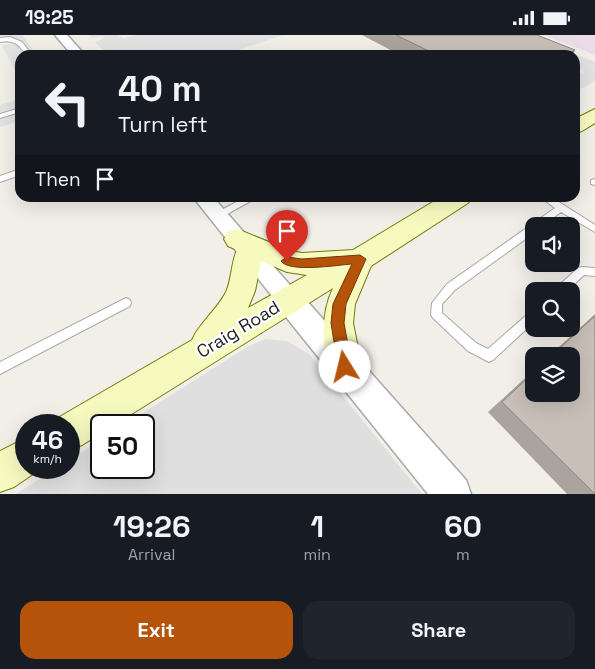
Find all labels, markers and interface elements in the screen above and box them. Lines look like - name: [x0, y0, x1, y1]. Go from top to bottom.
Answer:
- text: 19:25: [25, 5, 74, 30]
- text: 40 m: [118, 67, 202, 111]
- icon: left: [35, 70, 100, 135]
- text: Turn left: [118, 110, 208, 138]
- icon: arrive: [91, 165, 119, 193]
- text: Then: [35, 167, 81, 192]
- pin: [266, 210, 308, 261]
- icon: arrive: [273, 217, 301, 245]
- map controls: [525, 217, 580, 402]
- button: sound: [525, 217, 580, 272]
- button: search: [525, 282, 580, 337]
- street label: Craig Road: [192, 295, 284, 363]
- position arrow: [318, 340, 370, 392]
- button: layers: [525, 347, 580, 402]
- speed limit sign: 50: [90, 414, 155, 479]
- text: 46: [32, 424, 63, 456]
- text: km/h: [33, 451, 62, 467]
- text: 19:26: [113, 507, 190, 546]
- text: 1: [310, 507, 324, 546]
- text: 60: [444, 507, 482, 546]
- text: Arrival: [128, 544, 176, 565]
- text: min: [303, 544, 331, 565]
- text: m: [456, 544, 470, 565]
- button: Exit: [20, 601, 293, 659]
- button: Share: [303, 601, 575, 659]

